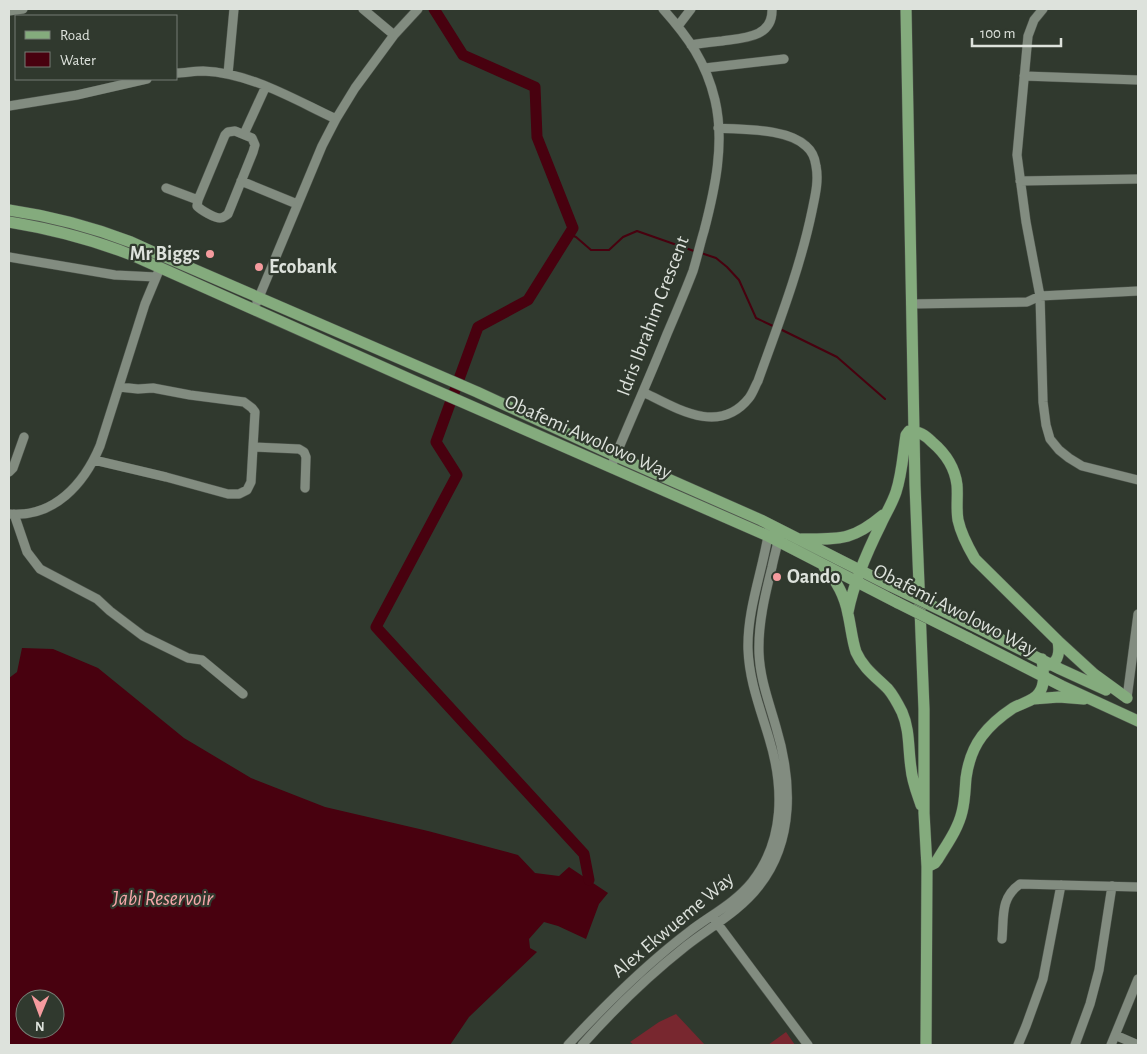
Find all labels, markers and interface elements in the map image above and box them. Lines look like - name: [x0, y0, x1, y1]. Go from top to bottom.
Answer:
- legend: [15, 15, 178, 80]
- scale bar: [972, 15, 1061, 47]
- text: 100 m: [980, 26, 1015, 41]
- text: Road: [60, 28, 90, 43]
- text: Water: [60, 53, 96, 68]
- street label: Idris Ibrahim Crescent: [613, 233, 693, 399]
- place label: Mr Biggs: [130, 244, 200, 264]
- marker: Mr Biggs: [204, 248, 216, 260]
- place label: Ecobank: [269, 257, 337, 277]
- marker: Ecobank: [253, 261, 265, 273]
- street label: Obafemi Awolowo Way: [502, 391, 675, 483]
- street label: Obafemi Awolowo Way: [870, 560, 1040, 660]
- place label: Oando: [787, 567, 840, 587]
- marker: Oando: [771, 571, 783, 583]
- street label: Alex Ekwueme Way: [608, 868, 738, 982]
- water label: Jabi Reservoir: [112, 888, 214, 909]
- north arrow: [15, 989, 65, 1039]
- text: N: [35, 1019, 45, 1033]

